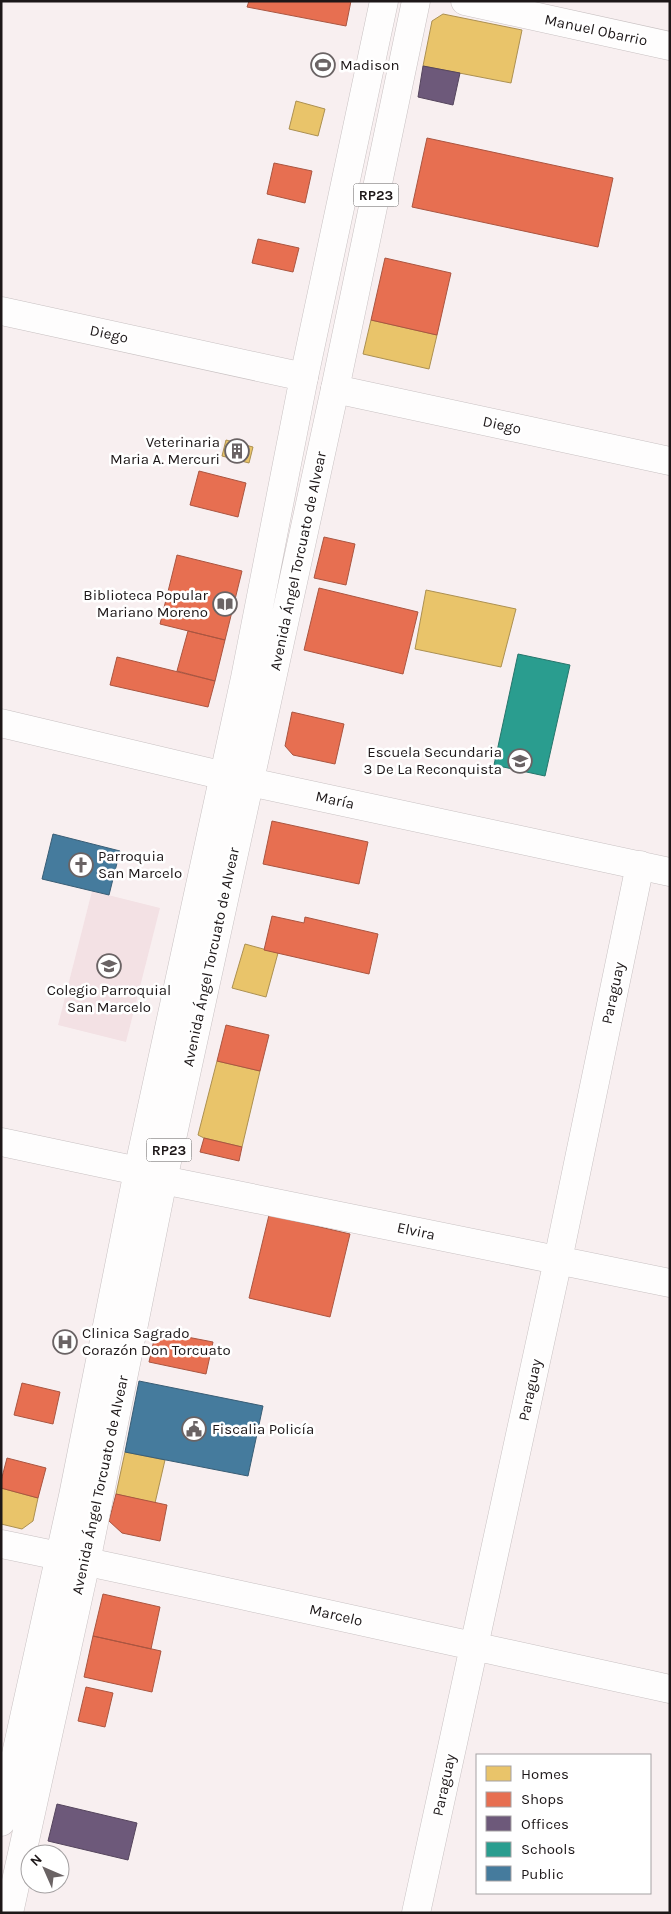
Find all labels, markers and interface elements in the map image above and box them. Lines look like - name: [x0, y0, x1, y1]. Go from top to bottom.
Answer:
- street label: Manuel Obarrio: [543, 10, 649, 50]
- sports icon: Madison: [310, 52, 336, 78]
- place label: Madison: [340, 56, 399, 74]
- road number: RP23: [354, 184, 398, 206]
- street label: Diego: [88, 321, 130, 347]
- street label: Diego: [481, 412, 523, 438]
- place label: Veterinaria Maria A. Mercuri: [110, 433, 220, 468]
- building icon: Veterinaria Maria A. Mercuri: [224, 438, 250, 464]
- street label: Avenida Ángel Torcuato de Alvear: [266, 449, 330, 672]
- place label: Biblioteca Popular Mariano Moreno: [83, 586, 209, 621]
- library icon: Biblioteca Popular Mariano Moreno: [212, 591, 238, 617]
- place label: Escuela Secundaria 3 De La Reconquista: [364, 743, 502, 778]
- school or university icon: Escuela Secundaria 3 De La Reconquista: [507, 748, 533, 774]
- street label: María: [314, 787, 356, 813]
- street label: Avenida Ángel Torcuato de Alvear: [179, 845, 243, 1068]
- place label: Parroquia San Marcelo: [98, 847, 182, 882]
- church icon: Parroquia San Marcelo: [68, 852, 94, 878]
- school or university icon: Colegio Parroquial San Marcelo: [96, 953, 122, 979]
- street label: Paraguay: [598, 960, 628, 1026]
- place label: Colegio Parroquial San Marcelo: [47, 981, 171, 1016]
- road number: RP23: [146, 1138, 192, 1162]
- street label: Elvira: [395, 1218, 437, 1244]
- place label: Clinica Sagrado Corazón Don Torcuato: [82, 1324, 231, 1359]
- hospital icon: Clinica Sagrado Corazón Don Torcuato: [52, 1329, 78, 1355]
- street label: Paraguay: [515, 1357, 545, 1423]
- street label: Avenida Ángel Torcuato de Alvear: [68, 1373, 132, 1596]
- public building icon: Fiscalia Policía: [181, 1416, 207, 1442]
- place label: Fiscalia Policía: [212, 1420, 314, 1438]
- street label: Marcelo: [308, 1600, 364, 1630]
- street label: Paraguay: [429, 1752, 459, 1818]
- legend: [476, 1754, 651, 1894]
- text: Homes: [521, 1765, 569, 1783]
- text: Shops: [521, 1790, 564, 1808]
- text: Offices: [521, 1815, 569, 1833]
- text: Schools: [521, 1840, 575, 1858]
- north arrow: [20, 1844, 70, 1894]
- text: N: [27, 1851, 46, 1870]
- text: Public: [521, 1865, 564, 1883]

